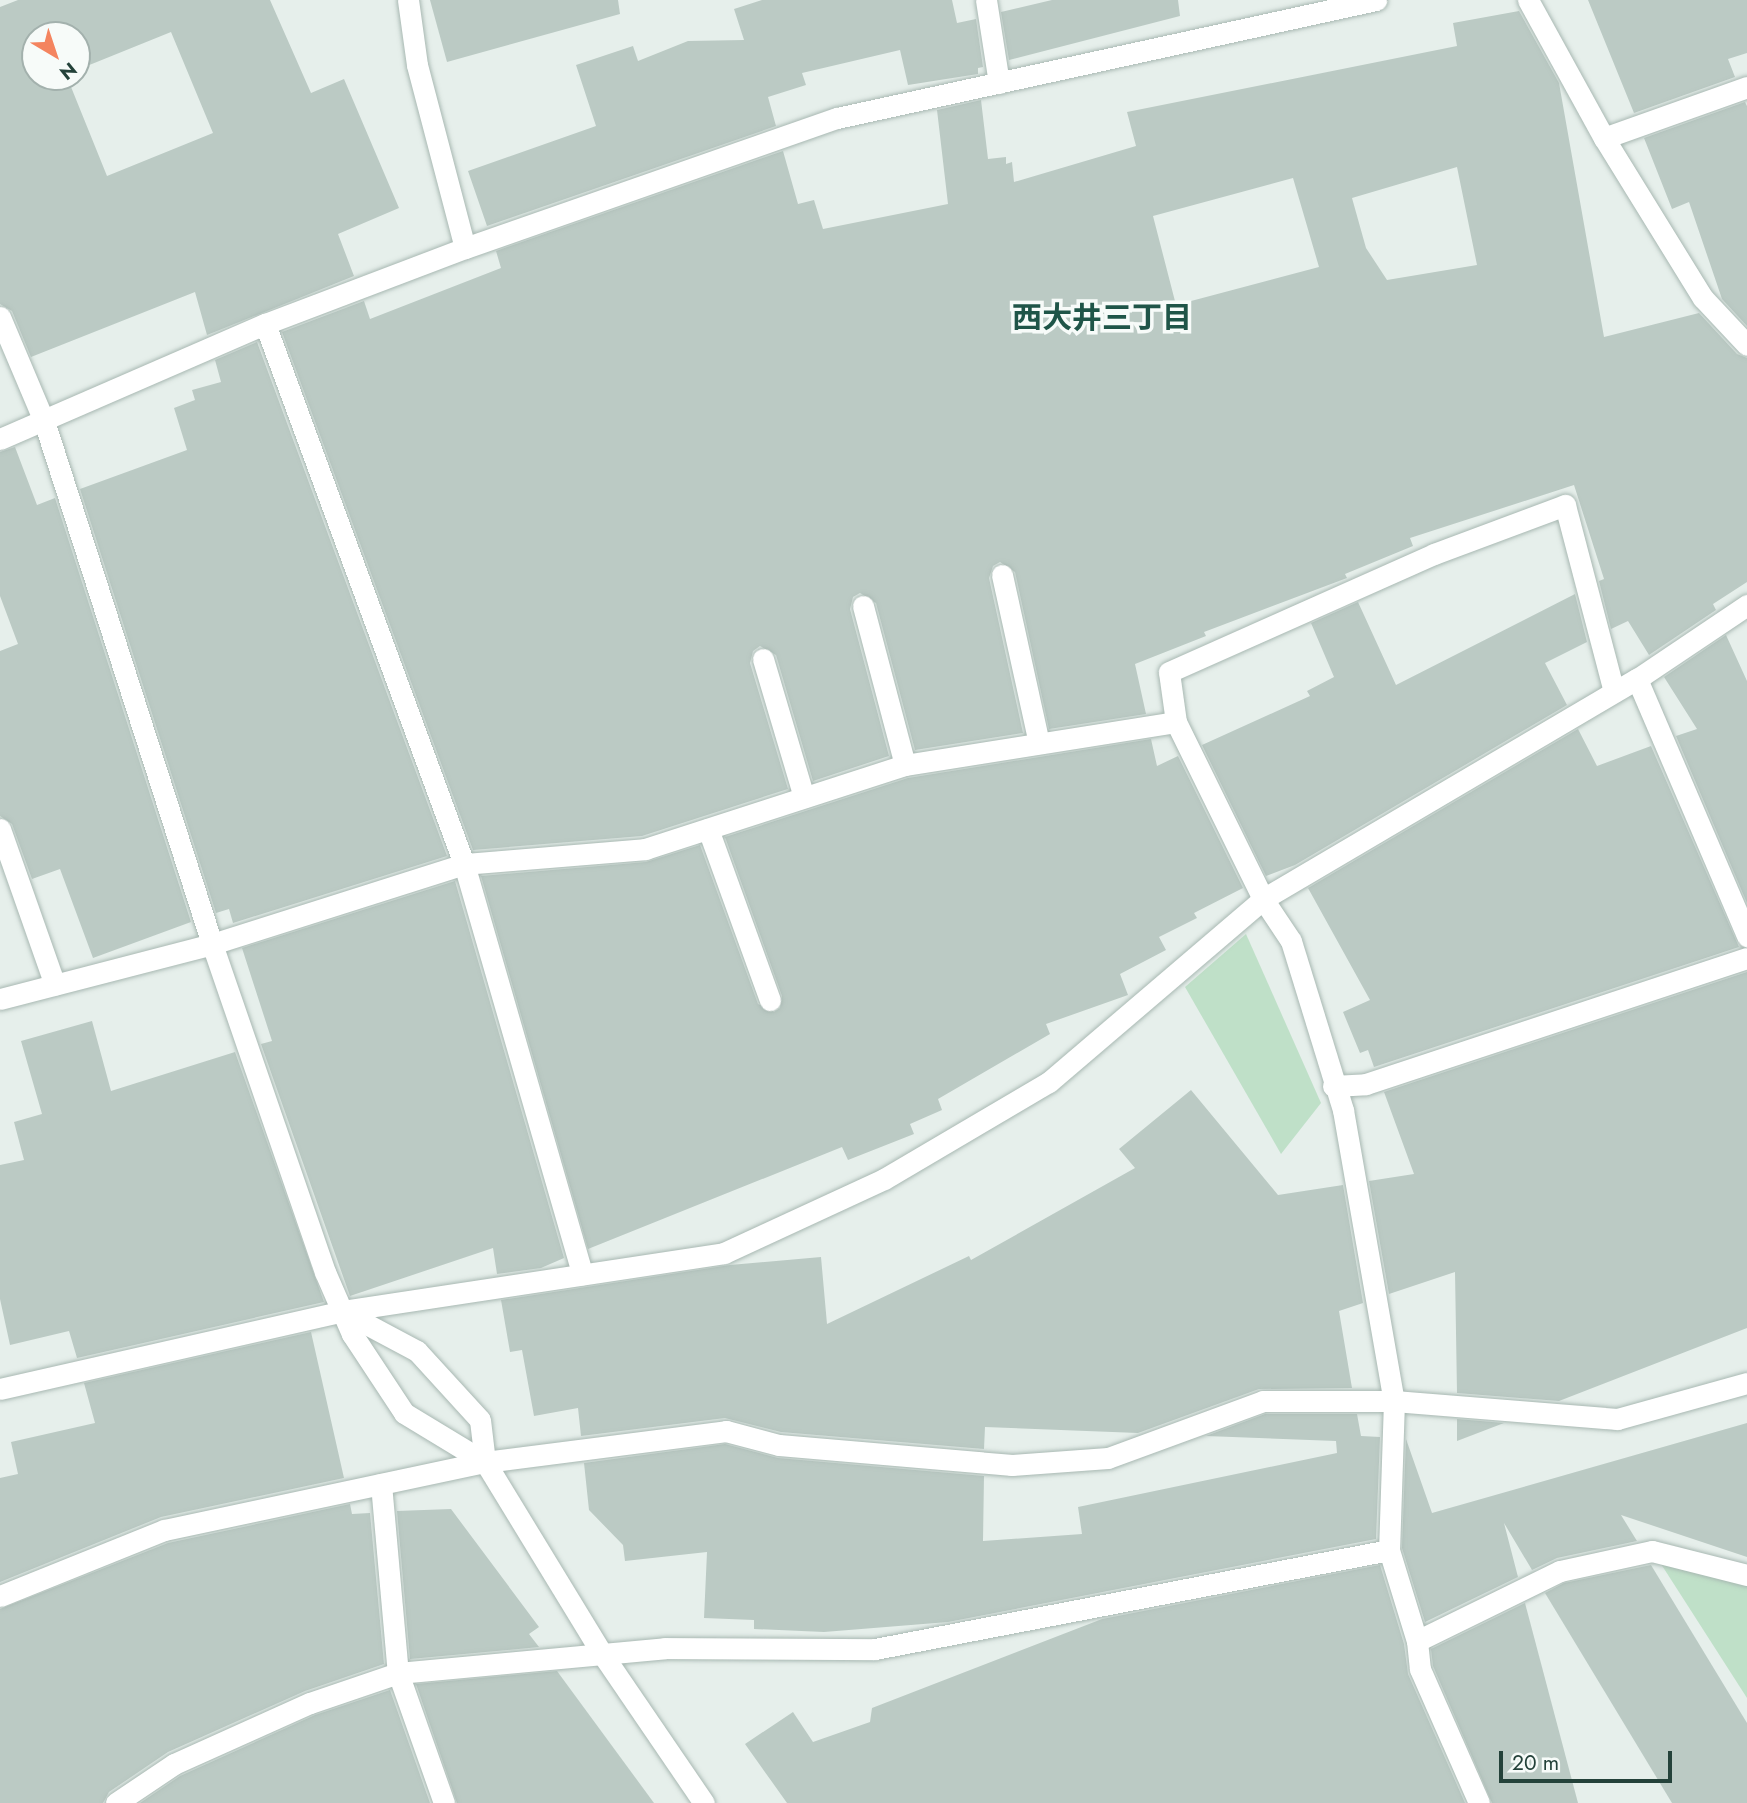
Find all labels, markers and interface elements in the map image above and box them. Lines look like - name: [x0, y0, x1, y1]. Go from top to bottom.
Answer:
- north arrow: [21, 21, 91, 91]
- text: N: [54, 56, 83, 86]
- district label: 西大井三丁目: [1012, 300, 1192, 336]
- scale bar: [1502, 1736, 1675, 1780]
- text: 20 m: [1512, 1748, 1559, 1778]

